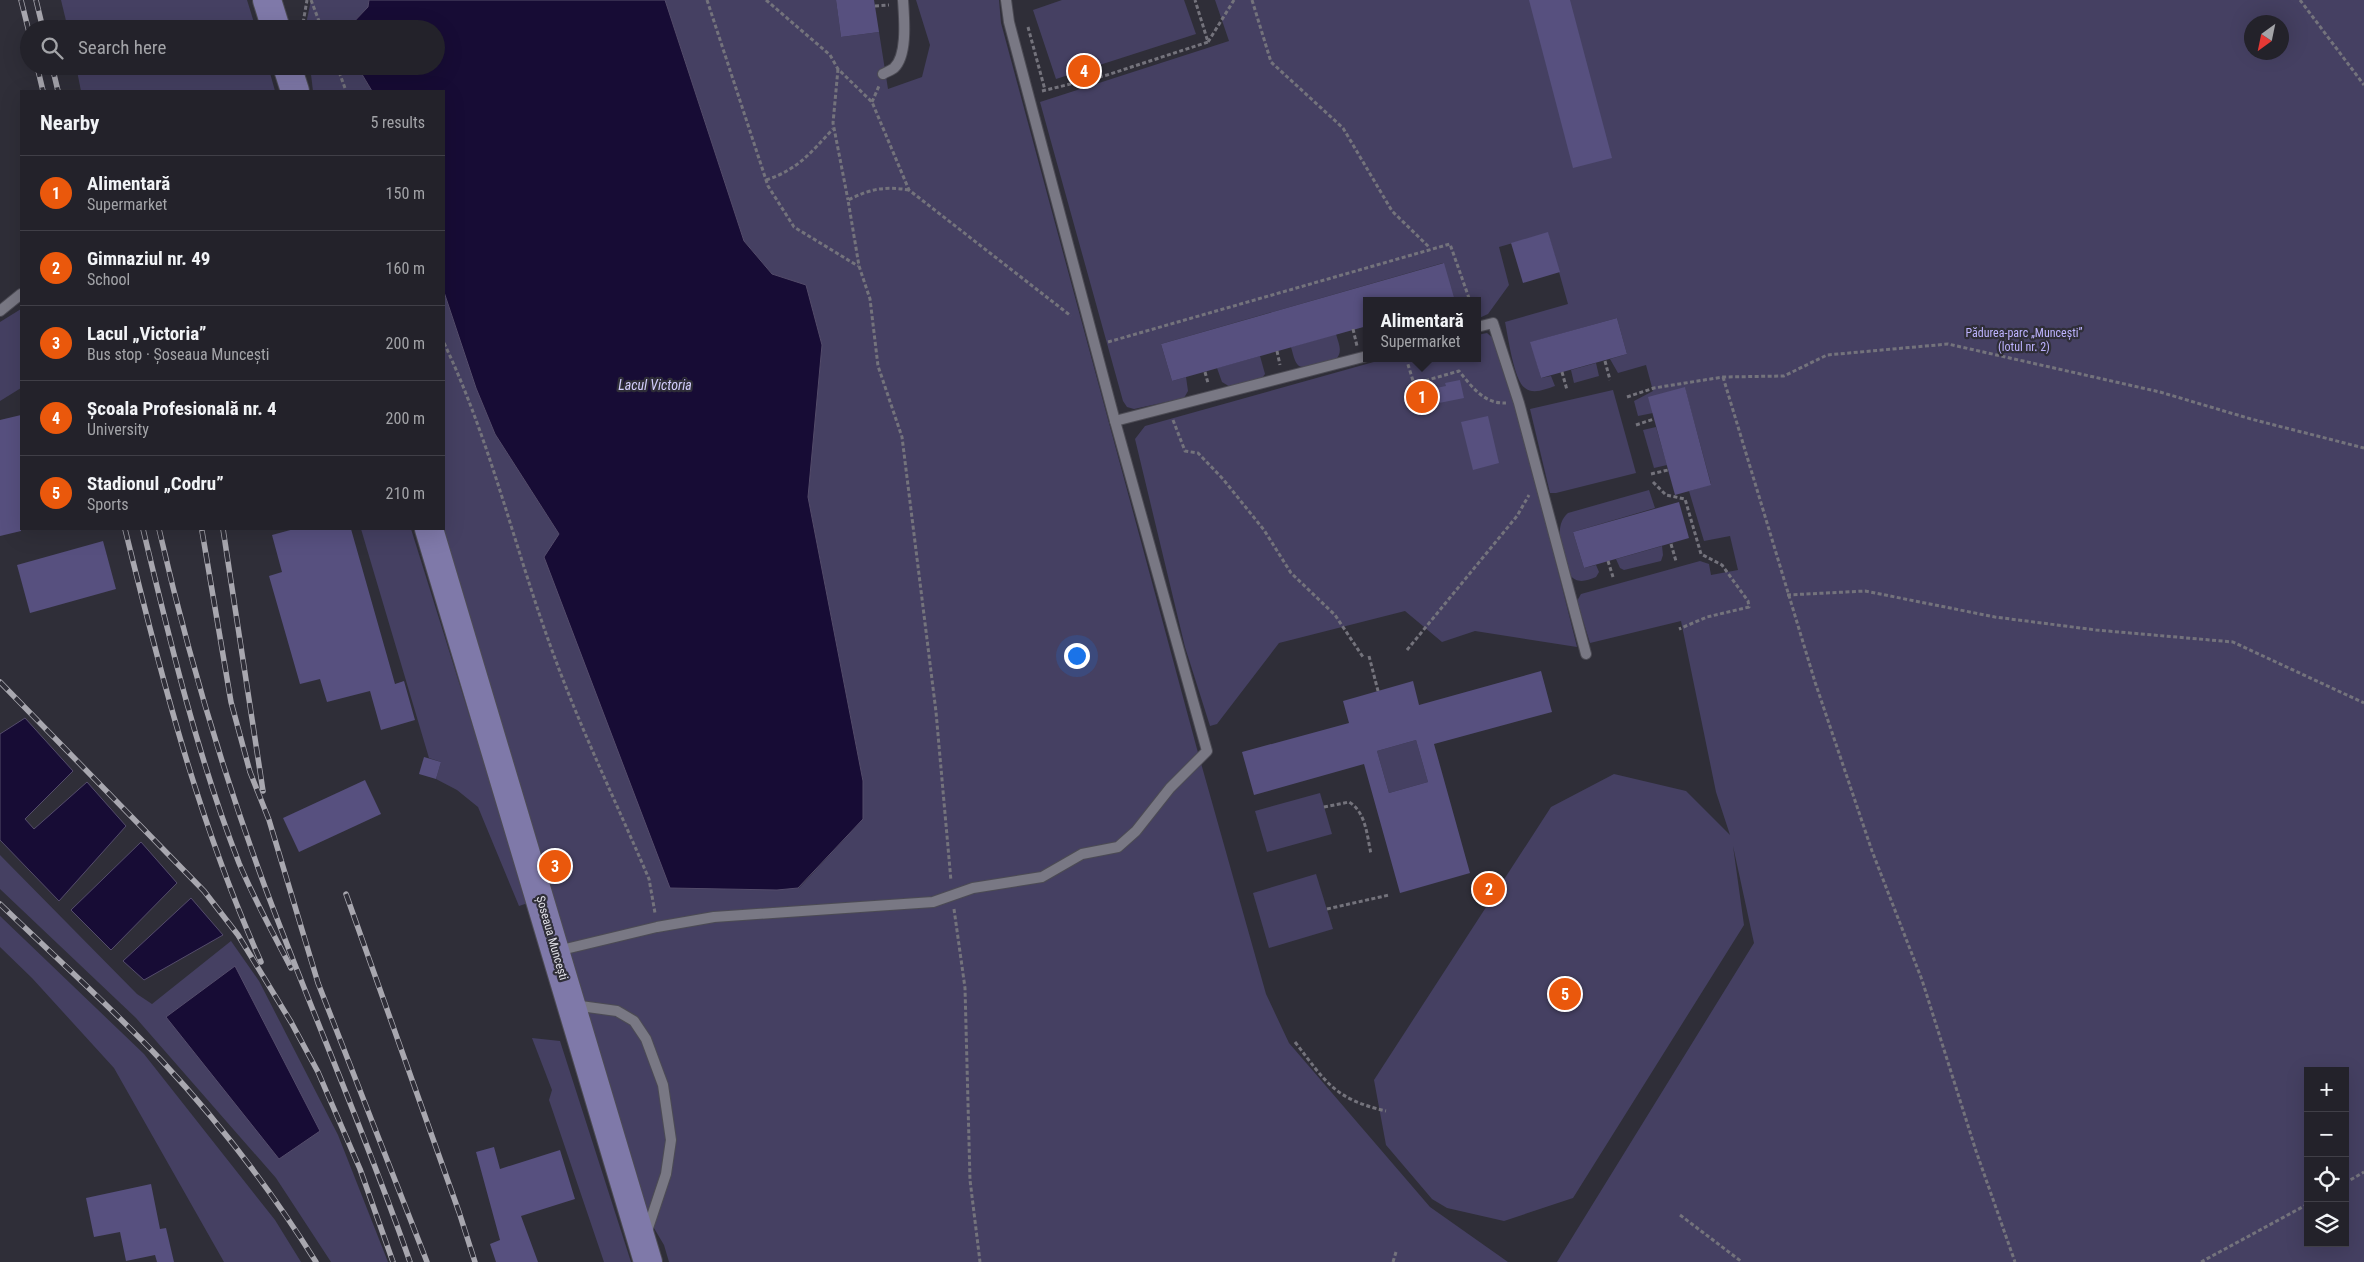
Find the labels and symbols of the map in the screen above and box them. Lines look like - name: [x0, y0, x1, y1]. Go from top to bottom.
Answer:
- north arrow: [2244, 15, 2289, 60]
- pin: 4: [1068, 52, 1100, 90]
- park label: Pădurea-parc „Muncești” (lotul nr. 2): [1965, 326, 2083, 354]
- water label: Lacul Victoria: [618, 377, 692, 393]
- pin: 1: [1406, 378, 1438, 416]
- your location: [1064, 643, 1090, 669]
- pin: 3: [539, 847, 571, 885]
- pin: 2: [1473, 870, 1505, 908]
- street label: Șoseaua Muncești: [532, 894, 571, 982]
- pin: 5: [1549, 975, 1581, 1013]

